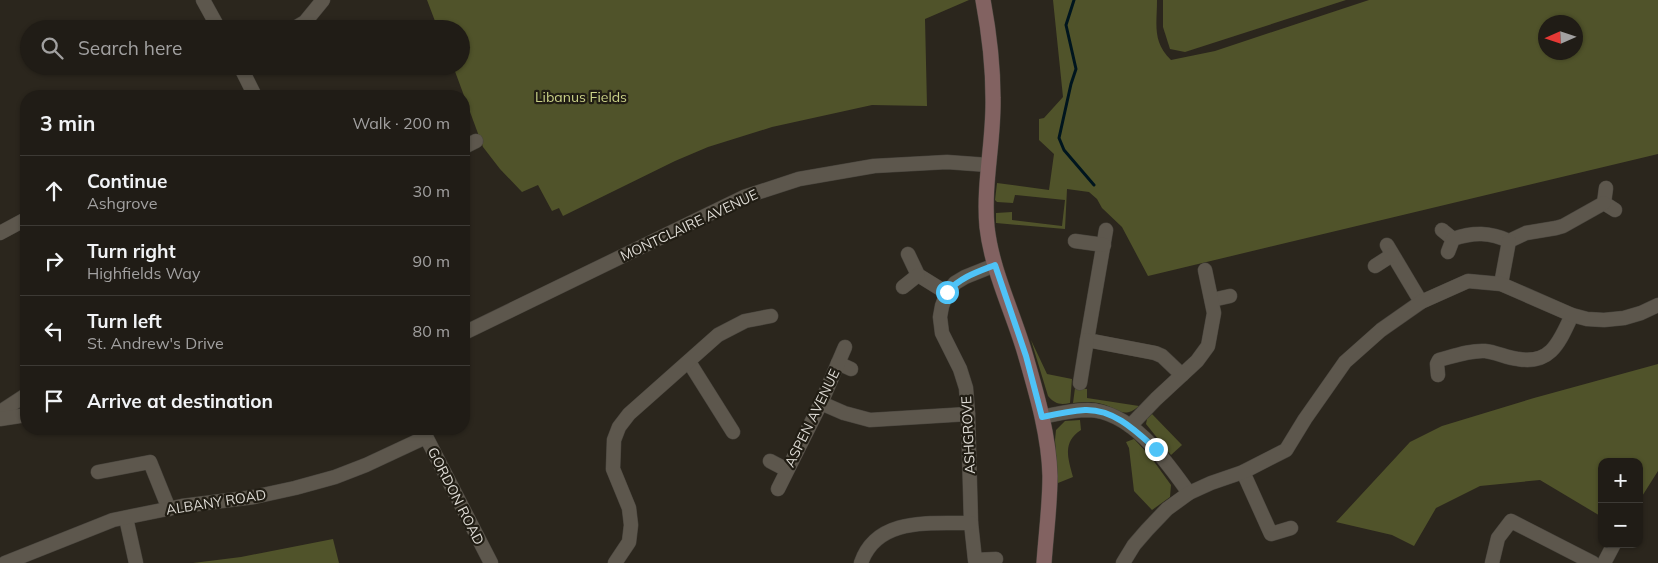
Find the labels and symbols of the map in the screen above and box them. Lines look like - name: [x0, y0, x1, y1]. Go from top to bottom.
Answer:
- north arrow: [1538, 15, 1583, 60]
- park label: Libanus Fields: [535, 88, 627, 106]
- street label: MONTCLAIRE AVENUE: [617, 185, 761, 265]
- route start: [936, 281, 959, 304]
- street label: ASPEN AVENUE: [780, 366, 844, 470]
- street label: ASHGROVE: [957, 396, 979, 474]
- route end: [1145, 438, 1168, 461]
- street label: GORDON ROAD: [424, 444, 488, 548]
- street label: ALBANY ROAD: [165, 485, 267, 519]

